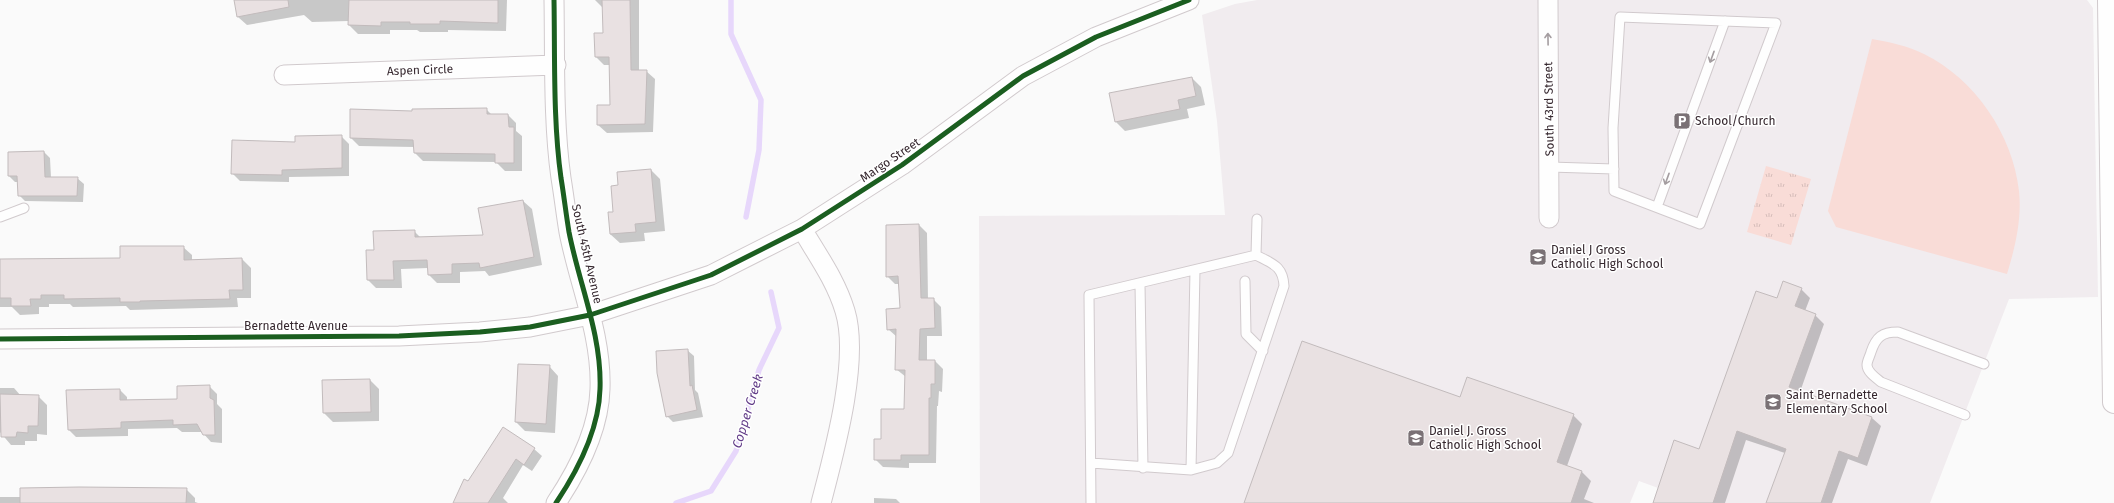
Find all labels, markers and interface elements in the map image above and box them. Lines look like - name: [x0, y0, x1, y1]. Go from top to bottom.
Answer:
- one-way arrow: [1545, 33, 1552, 46]
- one-way arrow: [1707, 51, 1715, 63]
- street label: South 43rd Street: [1541, 61, 1557, 156]
- street label: Aspen Circle: [387, 62, 453, 78]
- parking icon: School/Church: [1672, 111, 1692, 131]
- place label: School/Church: [1695, 114, 1776, 128]
- street label: Margo Street: [857, 135, 923, 185]
- one-way arrow: [1663, 173, 1670, 186]
- street label: South 45th Avenue: [569, 203, 605, 305]
- place label: Daniel J Gross Catholic High School: [1551, 243, 1664, 271]
- school or university icon: Daniel J Gross Catholic High School: [1528, 247, 1548, 267]
- street label: Bernadette Avenue: [244, 319, 348, 333]
- water label: Copper Creek: [729, 372, 766, 450]
- place label: Saint Bernadette Elementary School: [1786, 388, 1888, 416]
- school or university icon: Saint Bernadette Elementary School: [1763, 392, 1783, 412]
- place label: Daniel J. Gross Catholic High School: [1429, 424, 1542, 452]
- school or university icon: Daniel J. Gross Catholic High School: [1406, 428, 1426, 448]

